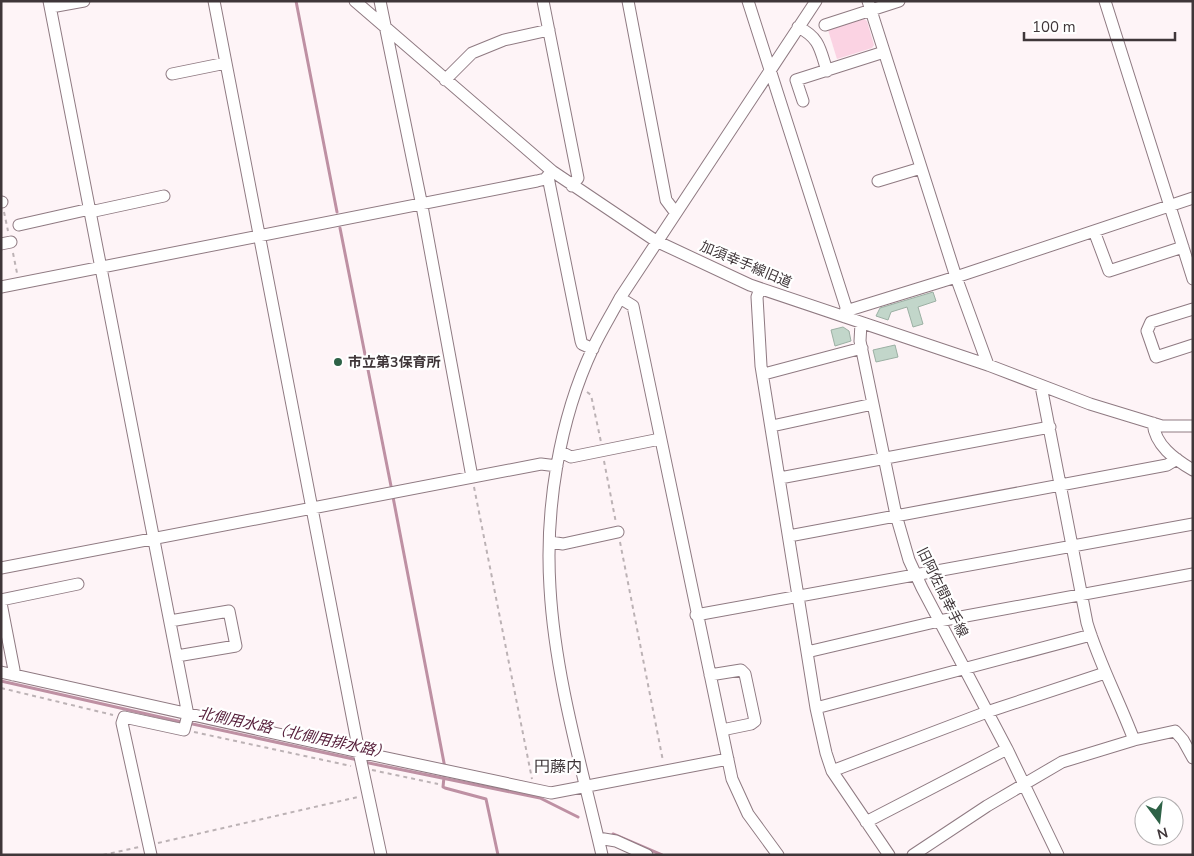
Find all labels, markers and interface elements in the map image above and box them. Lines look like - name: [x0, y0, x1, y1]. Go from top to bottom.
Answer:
- scale bar: [1024, 10, 1175, 42]
- text: 100 m: [1032, 17, 1076, 37]
- street label: 加須幸手線旧道: [697, 237, 795, 292]
- place label: 市立第3保育所: [348, 353, 440, 372]
- marker: 市立第3保育所: [332, 356, 344, 368]
- street label: 旧阿佐間幸手線: [913, 544, 973, 640]
- water label: 北側用水路（北側用排水路）: [197, 703, 391, 763]
- district label: 円藤内: [534, 756, 582, 778]
- north arrow: [1134, 796, 1184, 846]
- text: N: [1155, 823, 1170, 844]

